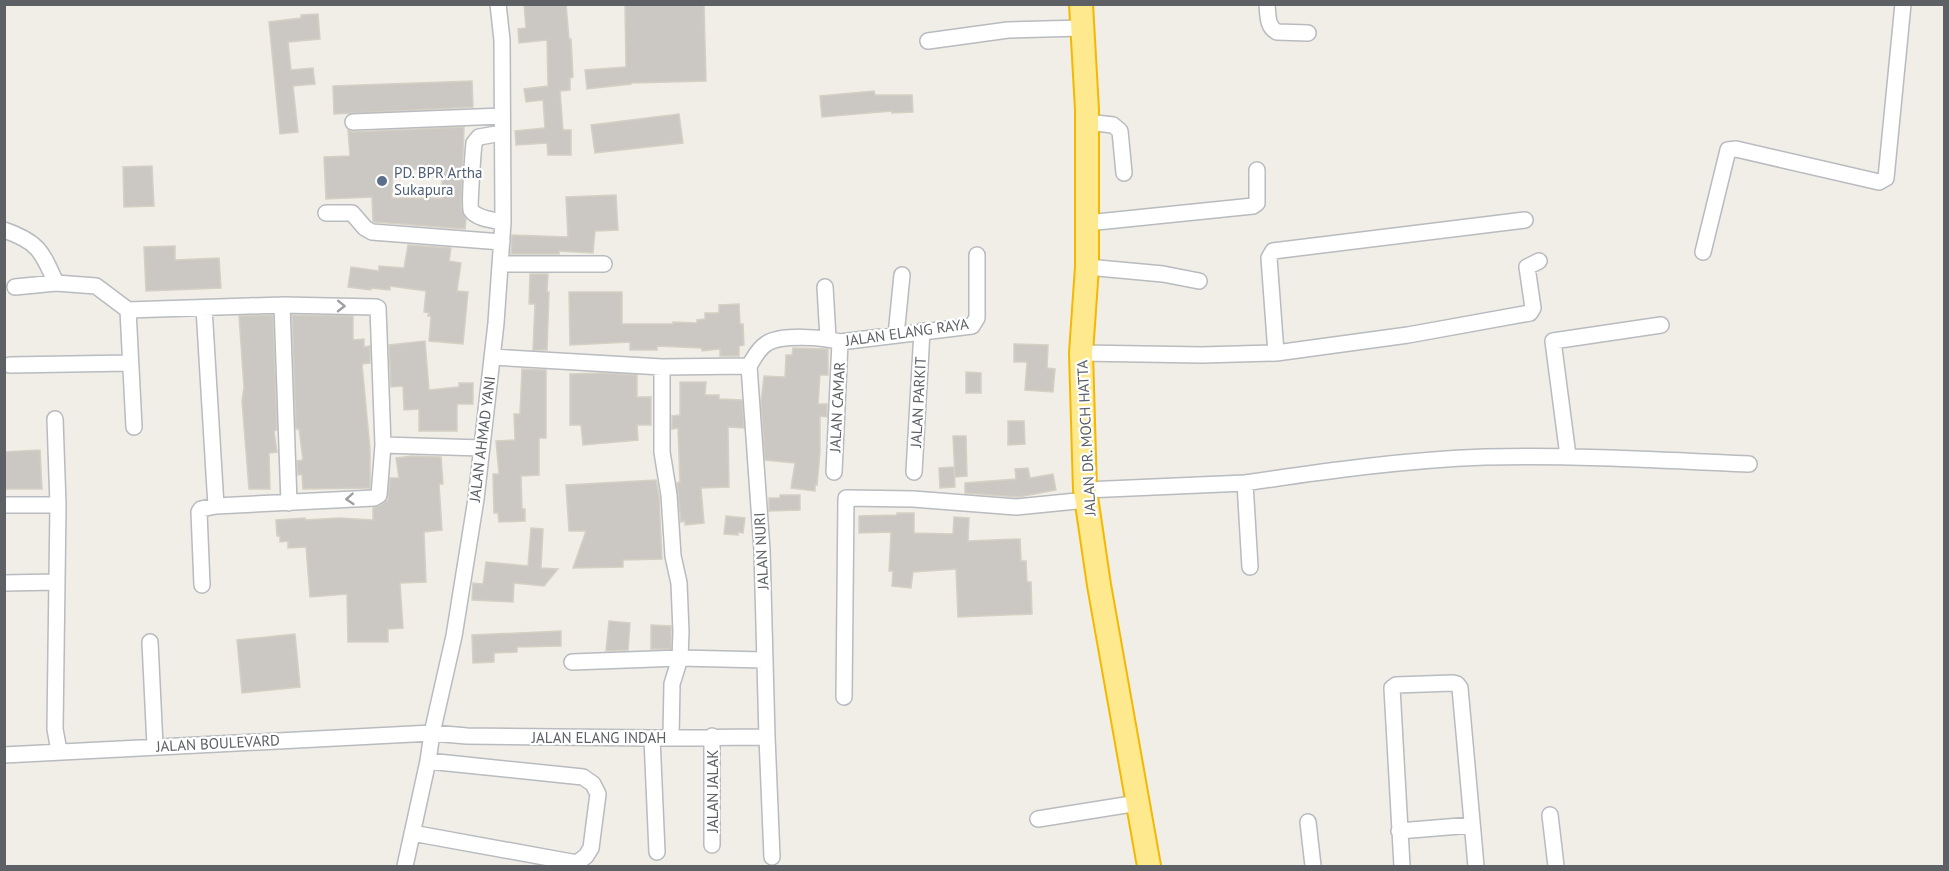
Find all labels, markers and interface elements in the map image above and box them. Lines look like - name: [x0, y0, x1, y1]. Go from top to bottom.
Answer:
- place label: PD. BPR Artha Sukapura: [394, 163, 482, 199]
- marker: PD. BPR Artha Sukapura: [375, 174, 389, 188]
- one-way arrow: [336, 300, 345, 312]
- street label: JALAN ELANG RAYA: [843, 314, 970, 350]
- street label: JALAN PARKIT: [906, 355, 930, 449]
- street label: JALAN DR. MOCH HATTA: [1072, 359, 1100, 517]
- street label: JALAN CAMAR: [825, 361, 849, 454]
- street label: JALAN AHMAD YANI: [465, 375, 499, 504]
- one-way arrow: [346, 492, 355, 505]
- street label: JALAN NURI: [749, 512, 773, 591]
- street label: JALAN ELANG INDAH: [531, 728, 666, 747]
- street label: JALAN BOULEVARD: [155, 730, 280, 756]
- street label: JALAN JALAK: [703, 750, 722, 833]

